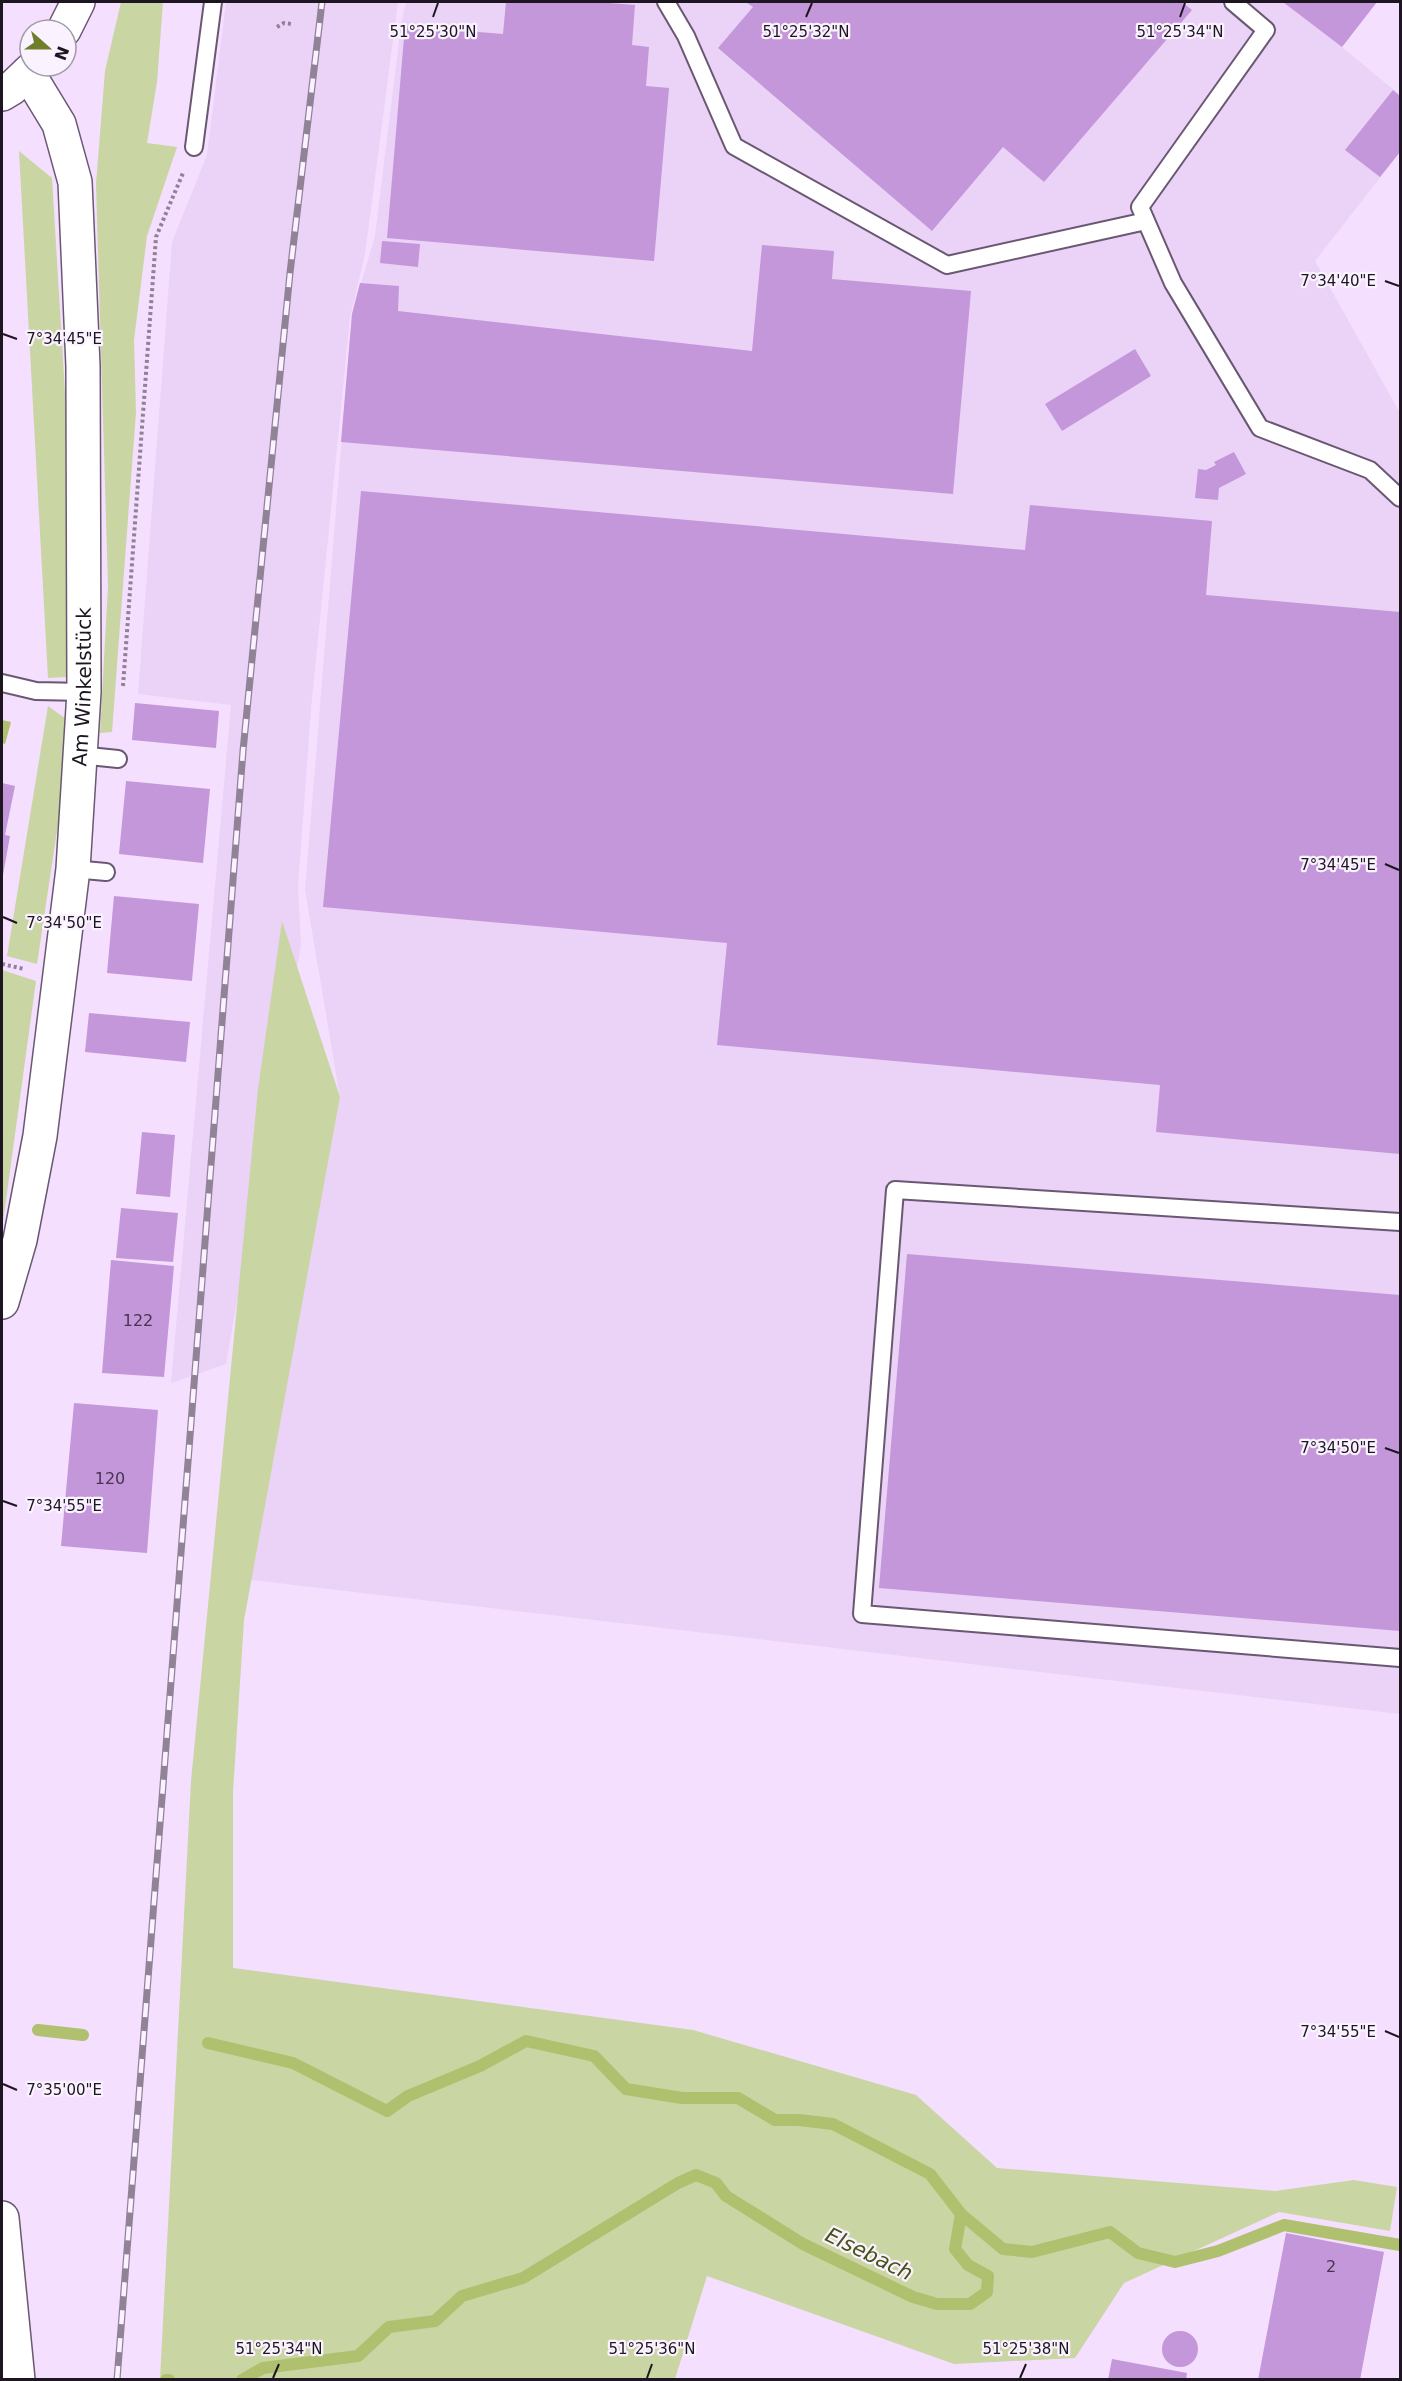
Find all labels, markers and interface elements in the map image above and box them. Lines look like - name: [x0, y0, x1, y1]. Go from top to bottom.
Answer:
- north arrow: [18, 18, 78, 78]
- text: 51°25'30"N: [389, 23, 477, 41]
- text: 51°25'32"N: [762, 23, 850, 41]
- text: 51°25'34"N: [1136, 23, 1224, 41]
- text: N: [50, 44, 73, 63]
- text: 7°34'40"E: [1300, 272, 1376, 290]
- text: 7°34'45"E: [26, 330, 102, 348]
- street label: Am Winkelstück: [67, 607, 96, 767]
- text: 7°34'45"E: [1300, 856, 1376, 874]
- text: 7°34'50"E: [26, 914, 102, 932]
- house number: 122: [123, 1311, 153, 1330]
- text: 7°34'50"E: [1300, 1439, 1376, 1457]
- house number: 120: [95, 1469, 125, 1488]
- text: 7°34'55"E: [26, 1497, 102, 1515]
- text: 7°34'55"E: [1300, 2023, 1376, 2041]
- text: 7°35'00"E: [26, 2081, 102, 2099]
- water label: Elsebach: [821, 2223, 917, 2285]
- house number: 2: [1326, 2257, 1336, 2276]
- text: 51°25'34"N: [235, 2340, 323, 2358]
- text: 51°25'36"N: [608, 2340, 696, 2358]
- text: 51°25'38"N: [982, 2340, 1070, 2358]

